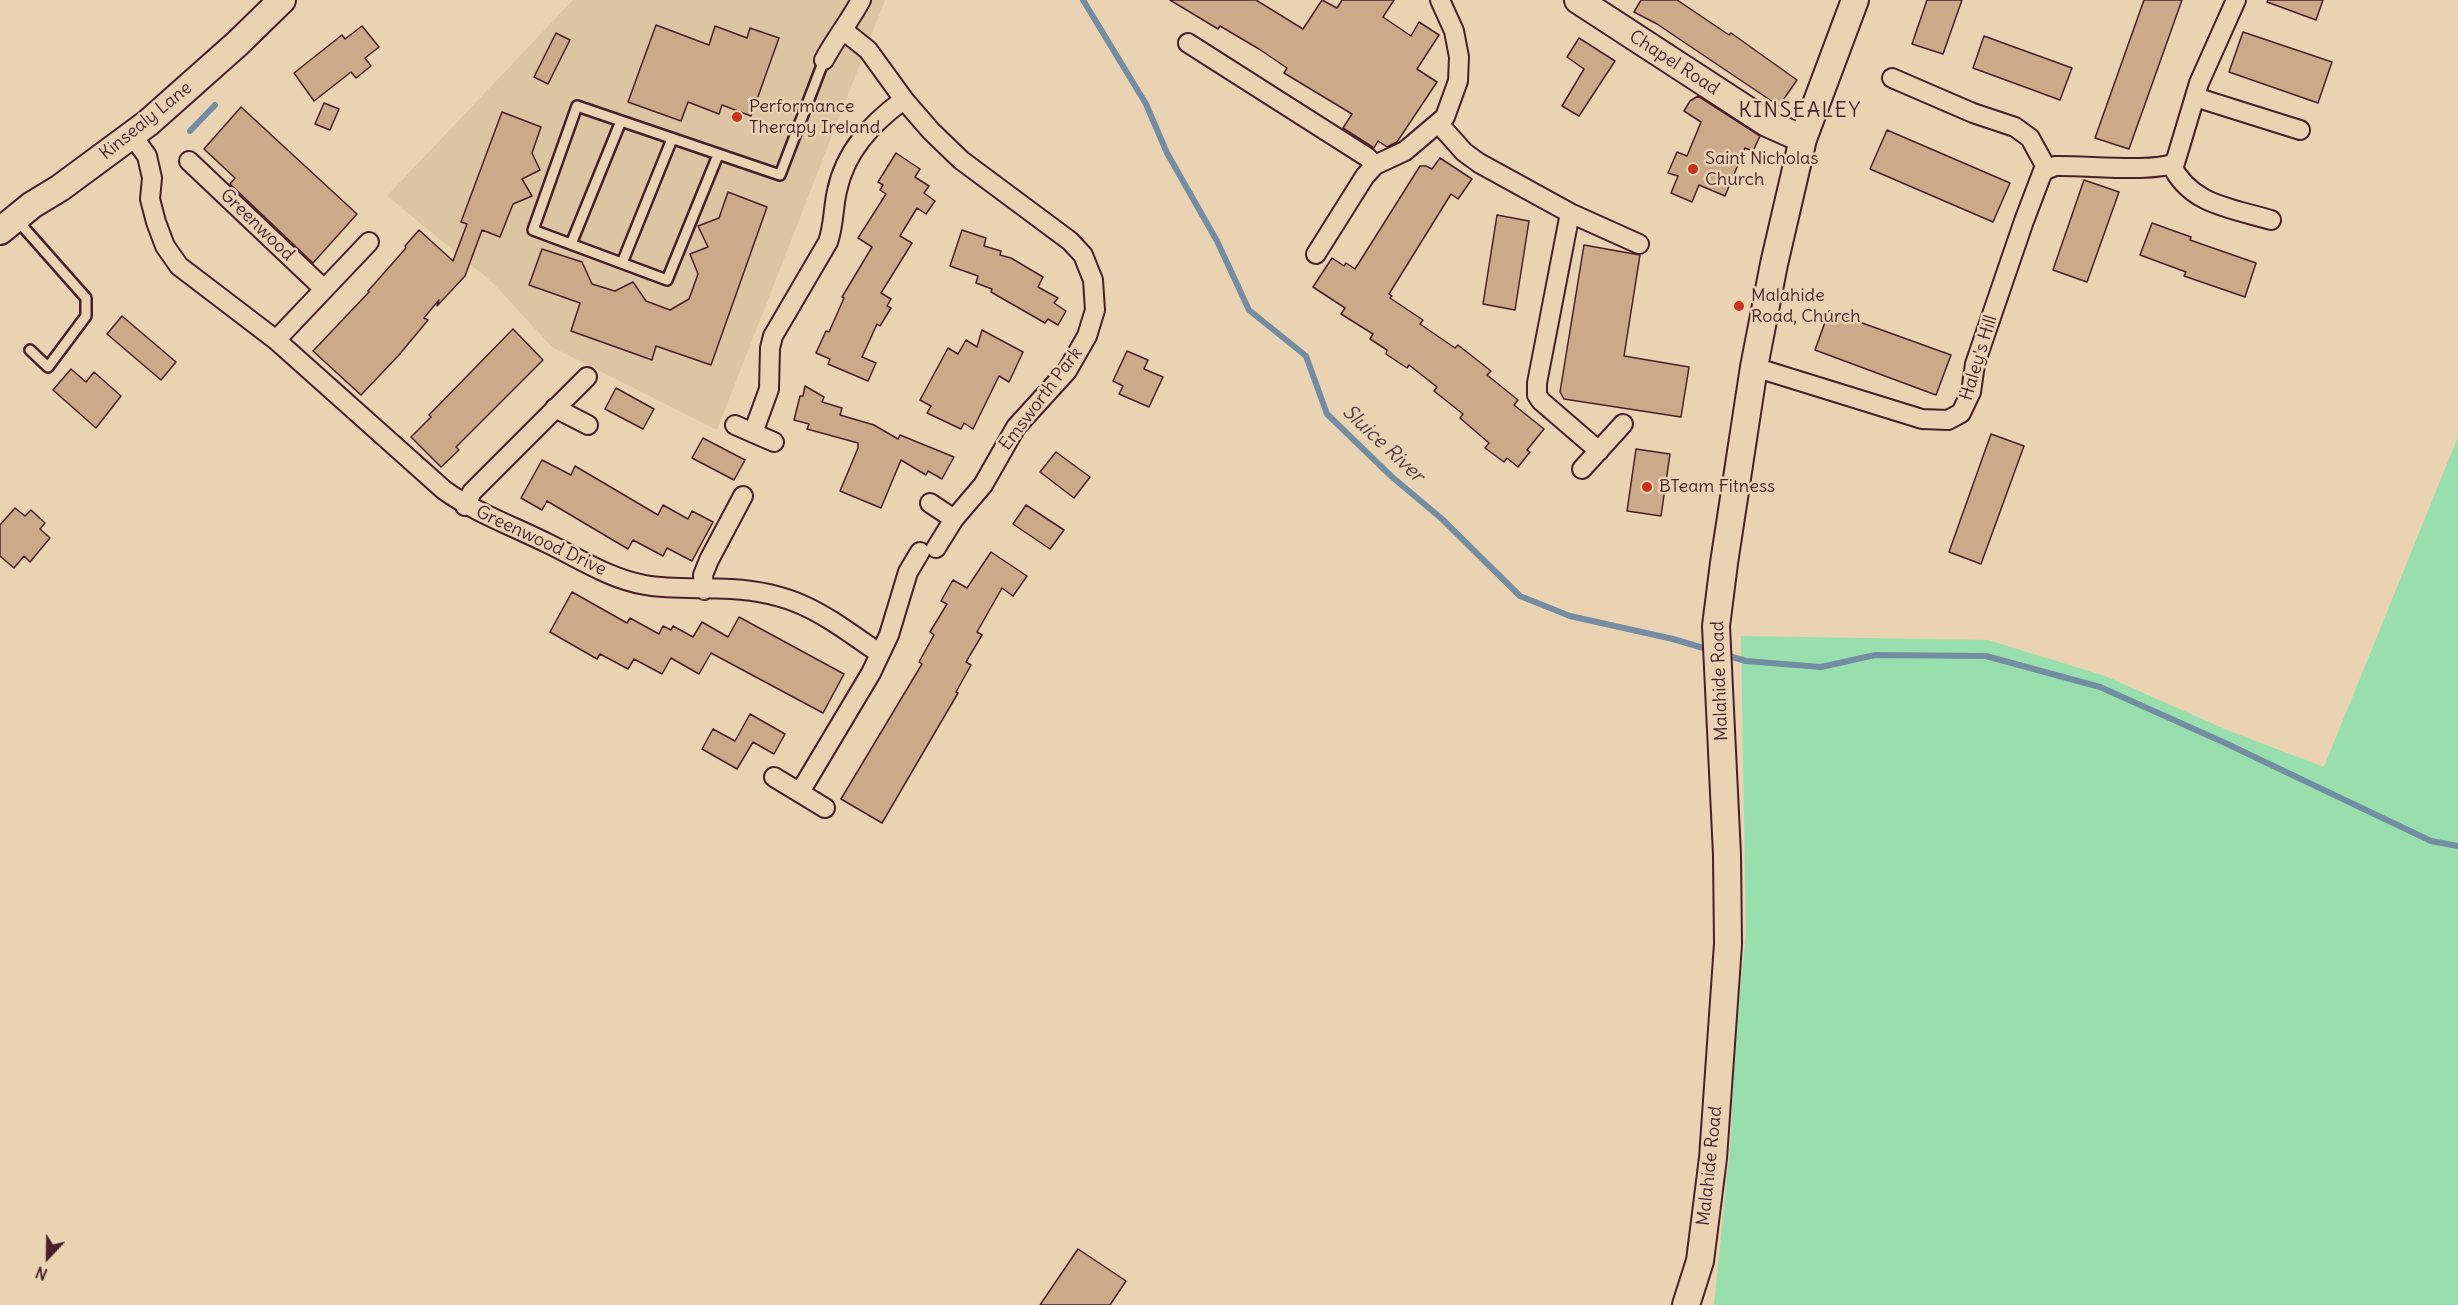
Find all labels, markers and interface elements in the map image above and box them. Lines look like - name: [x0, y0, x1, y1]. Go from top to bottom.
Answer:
- street label: Chapel Road: [1625, 26, 1723, 100]
- street label: Kinsealy Lane: [96, 77, 196, 165]
- place label: Performance Therapy Ireland: [749, 96, 880, 138]
- district label: KINSEALEY: [1738, 98, 1862, 124]
- marker: Performance Therapy Ireland: [730, 110, 744, 124]
- place label: Saint Nicholas Church: [1705, 148, 1818, 190]
- marker: Saint Nicholas Church: [1686, 162, 1700, 176]
- street label: Greenwood: [216, 184, 298, 266]
- place label: Malahide Road, Church: [1751, 285, 1861, 328]
- marker: Malahide Road, Church: [1732, 299, 1746, 313]
- street label: Haley's Hill: [1956, 313, 2002, 403]
- street label: Emsworth Park: [995, 343, 1087, 455]
- water label: Sluice River: [1337, 400, 1429, 488]
- place label: BTeam Fitness: [1659, 476, 1775, 498]
- marker: BTeam Fitness: [1640, 480, 1654, 494]
- street label: Greenwood Drive: [472, 501, 610, 581]
- street label: Malahide Road: [1707, 621, 1733, 741]
- street label: Malahide Road: [1693, 1105, 1727, 1227]
- north arrow: [18, 1227, 78, 1287]
- text: N: [32, 1262, 50, 1285]

